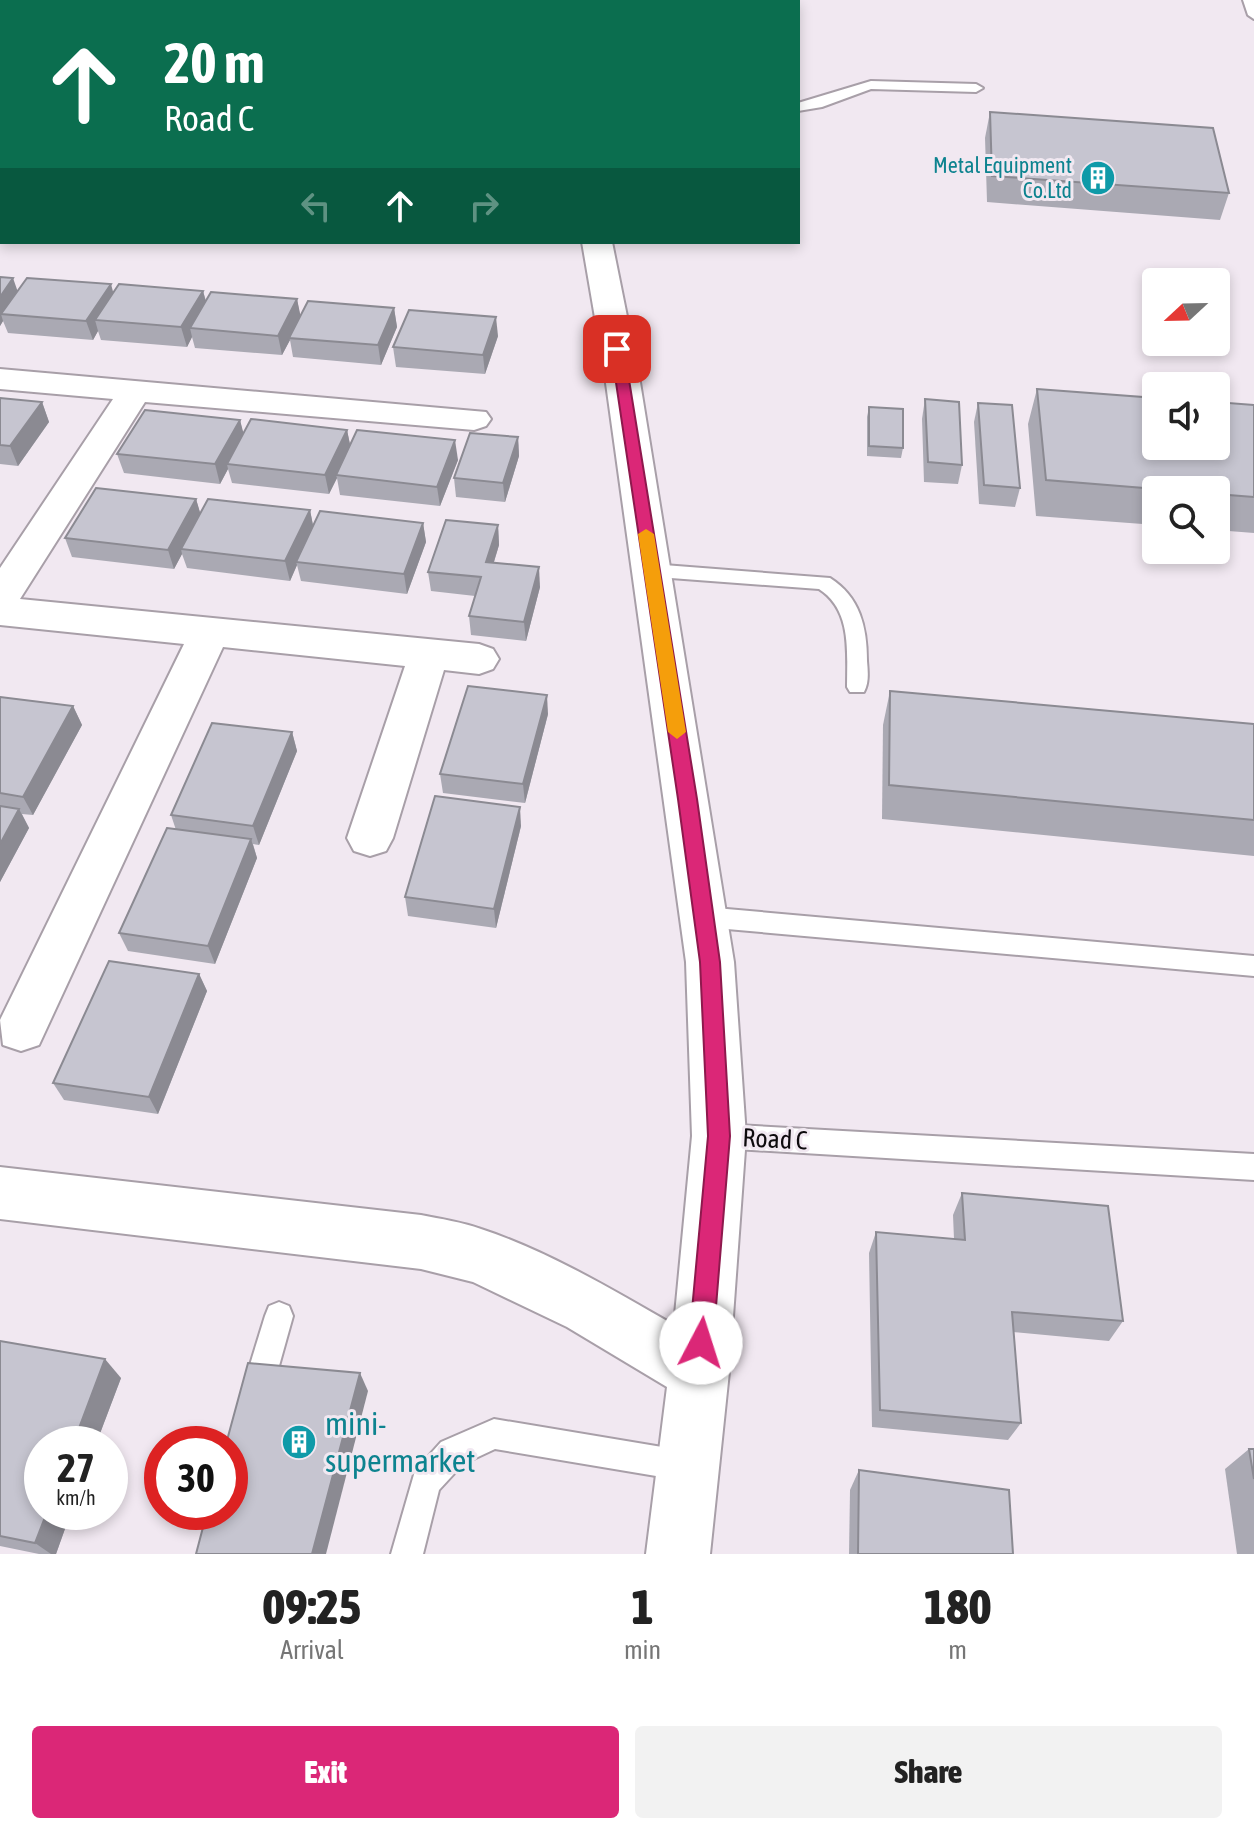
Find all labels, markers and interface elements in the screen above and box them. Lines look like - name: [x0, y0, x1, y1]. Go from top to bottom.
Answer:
- text: 20 m: [164, 31, 265, 95]
- icon: ahead: [32, 32, 136, 136]
- text: Road C: [164, 97, 254, 139]
- place label: Metal Equipment Co.Ltd: [933, 152, 1072, 203]
- building icon: Metal Equipment Co.Ltd: [1079, 159, 1117, 197]
- icon: left: [294, 184, 338, 228]
- icon: ahead: [378, 184, 422, 228]
- icon: right: [462, 184, 506, 228]
- north arrow: [1142, 268, 1230, 356]
- map controls: [1142, 268, 1230, 564]
- pin: [583, 315, 651, 383]
- icon: arrive: [595, 327, 639, 371]
- button: sound: [1142, 372, 1230, 460]
- button: search: [1142, 476, 1230, 564]
- street label: Road C: [742, 1122, 808, 1156]
- position arrow: [659, 1301, 743, 1385]
- place label: mini- supermarket: [325, 1405, 475, 1479]
- building icon: mini- supermarket: [280, 1423, 318, 1461]
- speed limit sign: 30: [144, 1426, 248, 1530]
- text: 27: [57, 1445, 95, 1490]
- text: km/h: [56, 1486, 96, 1509]
- text: 09:25: [263, 1579, 361, 1634]
- text: 1: [631, 1579, 654, 1634]
- text: 180: [924, 1579, 991, 1634]
- text: Arrival: [280, 1635, 344, 1665]
- text: min: [624, 1635, 661, 1665]
- text: m: [948, 1635, 967, 1665]
- button: Exit: [32, 1726, 619, 1818]
- button: Share: [635, 1726, 1222, 1818]

